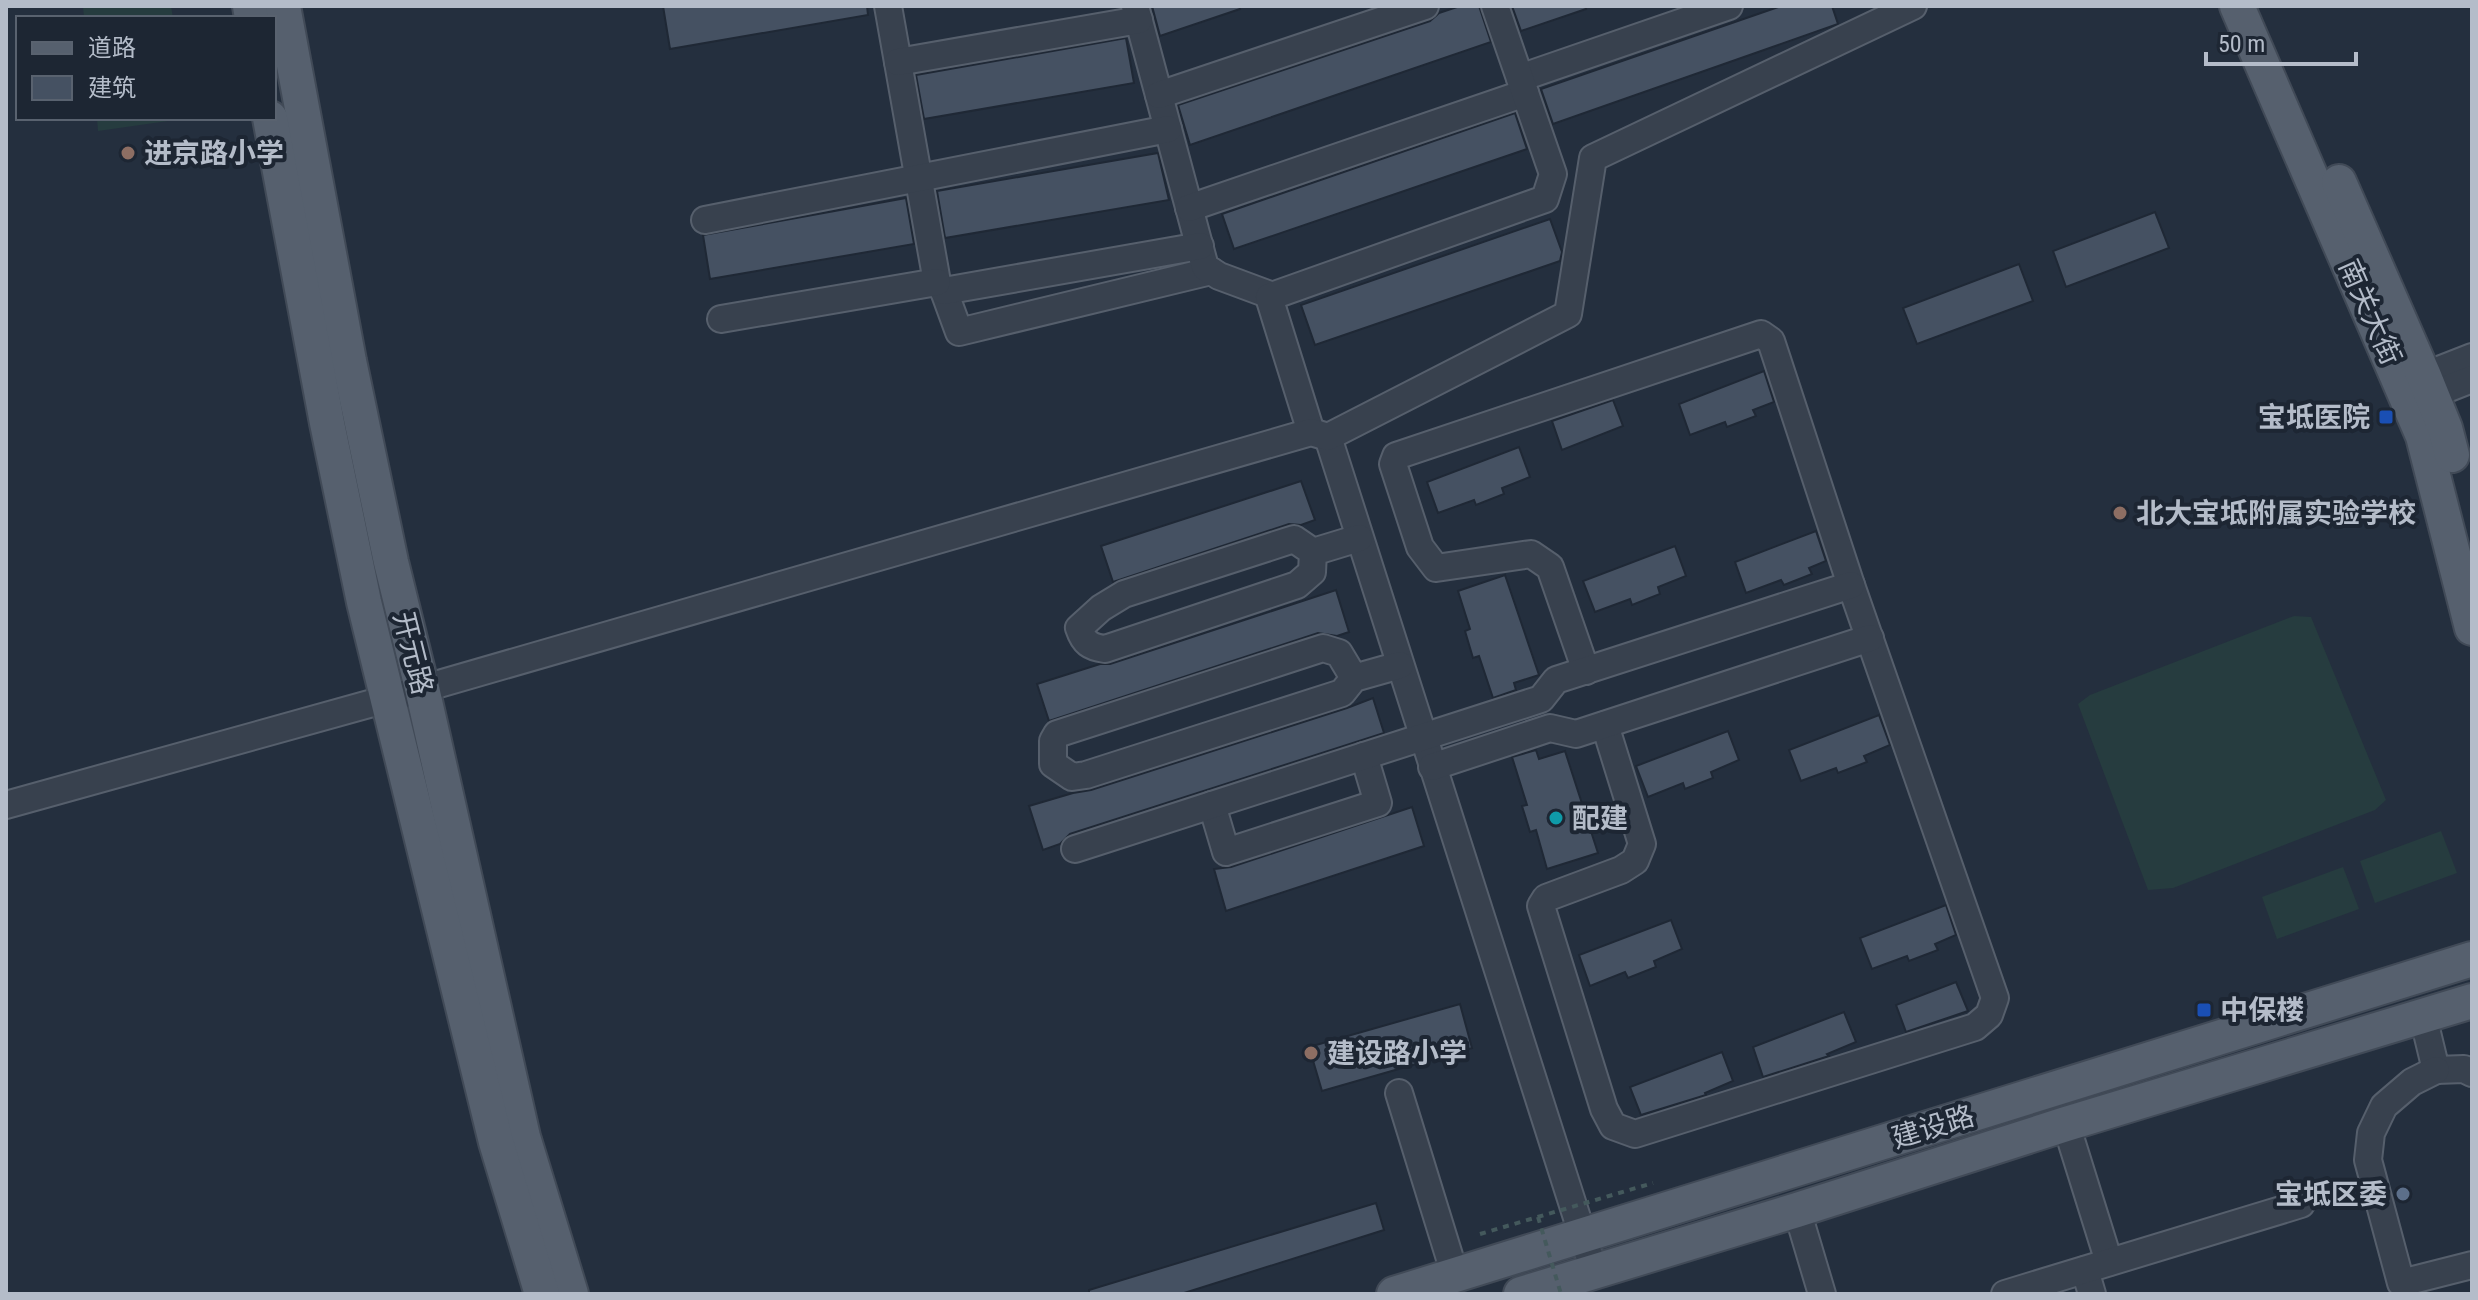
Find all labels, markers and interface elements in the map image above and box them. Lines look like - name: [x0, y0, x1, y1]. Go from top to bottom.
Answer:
- legend: [16, 16, 276, 120]
- scale bar: [2206, 16, 2356, 66]
- text: 50 m: [2218, 30, 2265, 58]
- text: 道路: [88, 34, 136, 62]
- text: 建筑: [88, 74, 136, 102]
- place label: 进京路小学: [144, 137, 284, 170]
- marker: 进京路小学: [119, 144, 137, 162]
- street label: 南关大街: [2332, 254, 2408, 370]
- place label: 宝坻医院: [2258, 401, 2370, 434]
- marker: 宝坻医院: [2377, 408, 2395, 426]
- place label: 北大宝坻附属实验学校: [2136, 497, 2416, 530]
- marker: 北大宝坻附属实验学校: [2111, 504, 2129, 522]
- street label: 开元路: [387, 608, 439, 698]
- place label: 配建: [1572, 802, 1628, 835]
- marker: 配建: [1547, 809, 1565, 827]
- place label: 中保楼: [2220, 994, 2304, 1027]
- marker: 中保楼: [2195, 1001, 2213, 1019]
- place label: 建设路小学: [1327, 1037, 1467, 1070]
- marker: 建设路小学: [1302, 1044, 1320, 1062]
- street label: 建设路: [1888, 1099, 1978, 1155]
- place label: 宝坻区委: [2275, 1178, 2387, 1211]
- marker: 宝坻区委: [2394, 1185, 2412, 1203]

